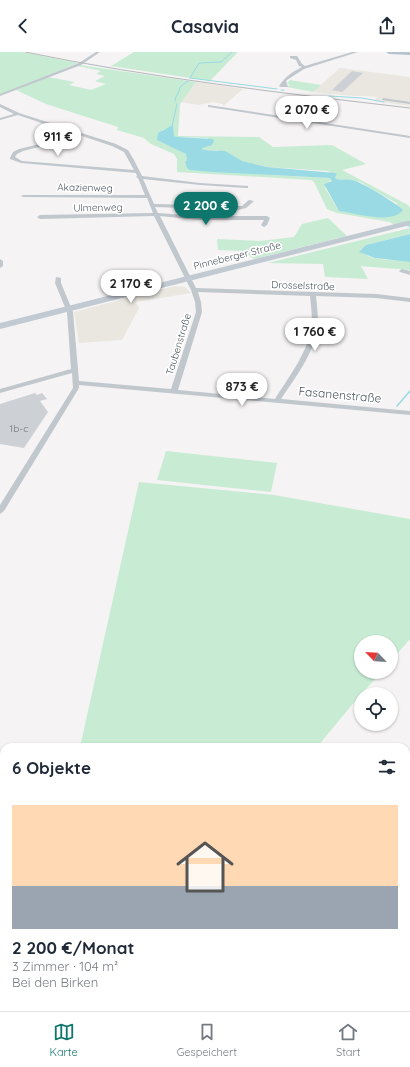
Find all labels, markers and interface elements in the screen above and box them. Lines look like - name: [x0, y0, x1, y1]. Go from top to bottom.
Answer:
- icon: back: [12, 15, 34, 37]
- text: Casavia: [171, 15, 239, 38]
- icon: share: [376, 15, 398, 37]
- pin: 2 070 €: [270, 96, 344, 130]
- text: 2 070 €: [284, 101, 330, 117]
- pin: 911 €: [30, 123, 86, 157]
- text: 911 €: [43, 128, 73, 144]
- street label: Akazienweg: [57, 181, 113, 194]
- pin: 2 200 €: [169, 192, 243, 226]
- text: 2 200 €: [183, 197, 229, 213]
- street label: Ulmenweg: [73, 201, 123, 214]
- street label: Pinneberger Straße: [192, 238, 282, 273]
- pin: 2 170 €: [94, 270, 168, 304]
- text: 2 170 €: [109, 275, 153, 291]
- street label: Drosselstraße: [271, 278, 335, 293]
- street label: Taubenstraße: [163, 311, 194, 377]
- pin: 1 760 €: [278, 318, 352, 352]
- text: 1 760 €: [294, 323, 336, 339]
- pin: 873 €: [214, 373, 270, 407]
- text: 873 €: [225, 378, 259, 394]
- street label: Fasanenstraße: [298, 383, 382, 406]
- house number: 1b-c: [10, 422, 28, 435]
- north arrow: [354, 635, 398, 679]
- map controls: [354, 635, 398, 731]
- button: locate: [354, 687, 398, 731]
- icon: filters: [376, 756, 398, 778]
- text: 6 Objekte: [12, 757, 91, 778]
- icon: home: [169, 831, 241, 903]
- text: 2 200 €/Monat: [12, 937, 134, 958]
- text: 3 Zimmer · 104 m²: [12, 958, 118, 974]
- text: Bei den Birken: [12, 974, 98, 990]
- tab: Karte: [49, 1021, 78, 1059]
- tab: Gespeichert: [177, 1021, 237, 1059]
- tab: Start: [336, 1021, 361, 1059]

